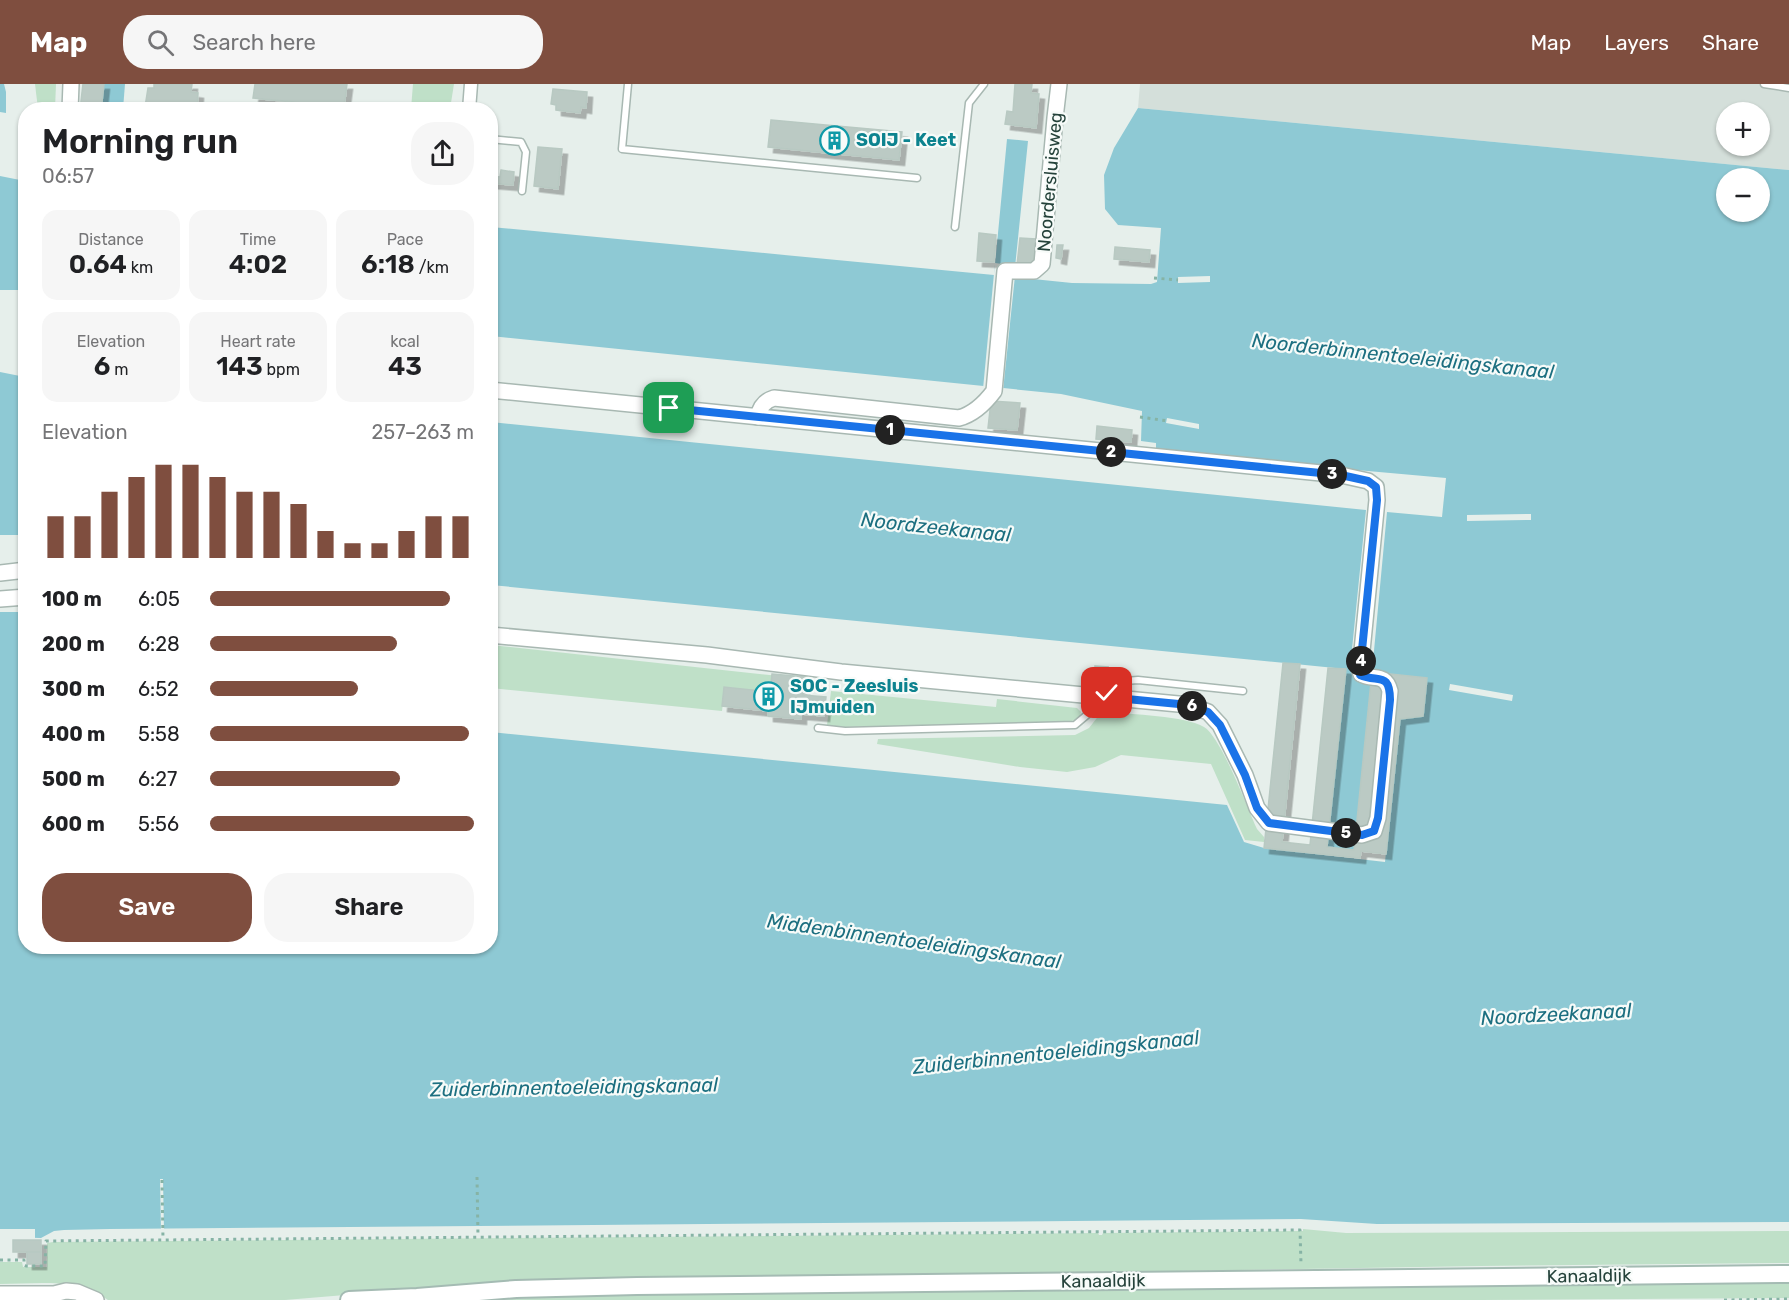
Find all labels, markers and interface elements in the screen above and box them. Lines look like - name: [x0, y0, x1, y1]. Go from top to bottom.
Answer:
- search box: [123, 15, 543, 69]
- text: Map: [30, 26, 87, 59]
- icon: search: [144, 26, 177, 59]
- text: Search here: [192, 29, 316, 56]
- text: Map: [1530, 30, 1571, 55]
- text: Layers: [1604, 30, 1669, 55]
- text: Share: [1702, 30, 1759, 55]
- map controls: [1716, 102, 1770, 222]
- button: +: [1716, 102, 1770, 156]
- street label: Noordersluisweg: [1033, 111, 1067, 253]
- text: Morning run: [42, 122, 238, 161]
- button: share: [411, 122, 474, 185]
- building icon: SOIJ - Keet: [819, 124, 851, 156]
- place label: SOIJ - Keet: [856, 129, 956, 151]
- text: 06:57: [42, 164, 94, 188]
- button: −: [1716, 168, 1770, 222]
- text: Distance: [78, 230, 144, 249]
- text: Time: [240, 230, 276, 249]
- text: Pace: [387, 230, 423, 249]
- text: 0.64: [69, 249, 127, 280]
- text: 4:02: [229, 249, 287, 280]
- text: 6:18: [361, 249, 415, 280]
- text: km: [127, 258, 153, 277]
- text: /km: [415, 258, 449, 277]
- water label: Noorderbinnentoeleidingskanaal: [1251, 328, 1556, 384]
- text: Elevation: [77, 332, 145, 351]
- text: Heart rate: [220, 332, 296, 351]
- text: kcal: [390, 332, 420, 351]
- text: 6: [94, 351, 110, 382]
- text: 143: [216, 351, 263, 382]
- text: 43: [388, 351, 422, 382]
- text: m: [110, 360, 128, 379]
- text: bpm: [263, 360, 300, 379]
- pin: [643, 382, 694, 433]
- icon: arrive: [652, 391, 685, 424]
- pin: 1: [875, 415, 905, 445]
- text: Elevation: [42, 420, 128, 444]
- text: 257–263 m: [372, 420, 474, 444]
- text: 1: [886, 420, 894, 439]
- pin: 2: [1096, 437, 1126, 467]
- text: 2: [1106, 442, 1116, 461]
- pin: 3: [1317, 459, 1347, 489]
- text: 3: [1327, 464, 1337, 483]
- water label: Noordzeekanaal: [860, 507, 1013, 547]
- text: 100 m: [42, 587, 102, 611]
- text: 6:05: [138, 587, 180, 611]
- text: 200 m: [42, 632, 105, 656]
- text: 6:28: [138, 632, 180, 656]
- pin: 4: [1346, 646, 1376, 676]
- text: 4: [1356, 651, 1366, 670]
- pin: [1081, 667, 1132, 718]
- place label: SOC - Zeesluis IJmuiden: [790, 675, 918, 718]
- icon: check: [1090, 676, 1123, 709]
- text: 300 m: [42, 677, 105, 701]
- text: 6:52: [138, 677, 179, 701]
- building icon: SOC - Zeesluis IJmuiden: [753, 680, 785, 712]
- pin: 6: [1177, 691, 1207, 721]
- text: 6: [1187, 696, 1197, 715]
- text: 400 m: [42, 722, 105, 746]
- text: 5:58: [138, 722, 180, 746]
- text: 500 m: [42, 767, 105, 791]
- text: 6:27: [138, 767, 177, 791]
- text: 600 m: [42, 812, 105, 836]
- text: 5:56: [138, 812, 179, 836]
- pin: 5: [1331, 818, 1361, 848]
- text: 5: [1341, 823, 1351, 842]
- button: Save: [42, 873, 252, 942]
- button: Share: [264, 873, 474, 942]
- water label: Middenbinnentoeleidingskanaal: [765, 908, 1064, 974]
- water label: Noordzeekanaal: [1480, 998, 1633, 1030]
- water label: Zuiderbinnentoeleidingskanaal: [911, 1025, 1202, 1079]
- water label: Zuiderbinnentoeleidingskanaal: [429, 1072, 719, 1102]
- street label: Kanaaldijk: [1546, 1264, 1632, 1288]
- street label: Kanaaldijk: [1060, 1269, 1146, 1293]

